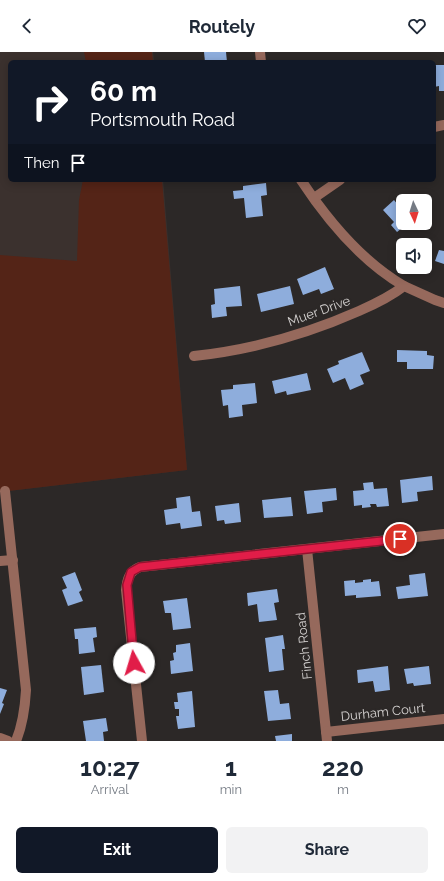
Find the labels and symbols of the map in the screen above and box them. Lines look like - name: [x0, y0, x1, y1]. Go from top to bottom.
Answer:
- north arrow: [396, 194, 432, 230]
- street label: Muer Drive: [286, 293, 353, 329]
- pin: [383, 522, 417, 556]
- street label: Finch Road: [293, 612, 315, 680]
- position arrow: [113, 642, 155, 684]
- street label: Durham Court: [340, 700, 427, 724]

